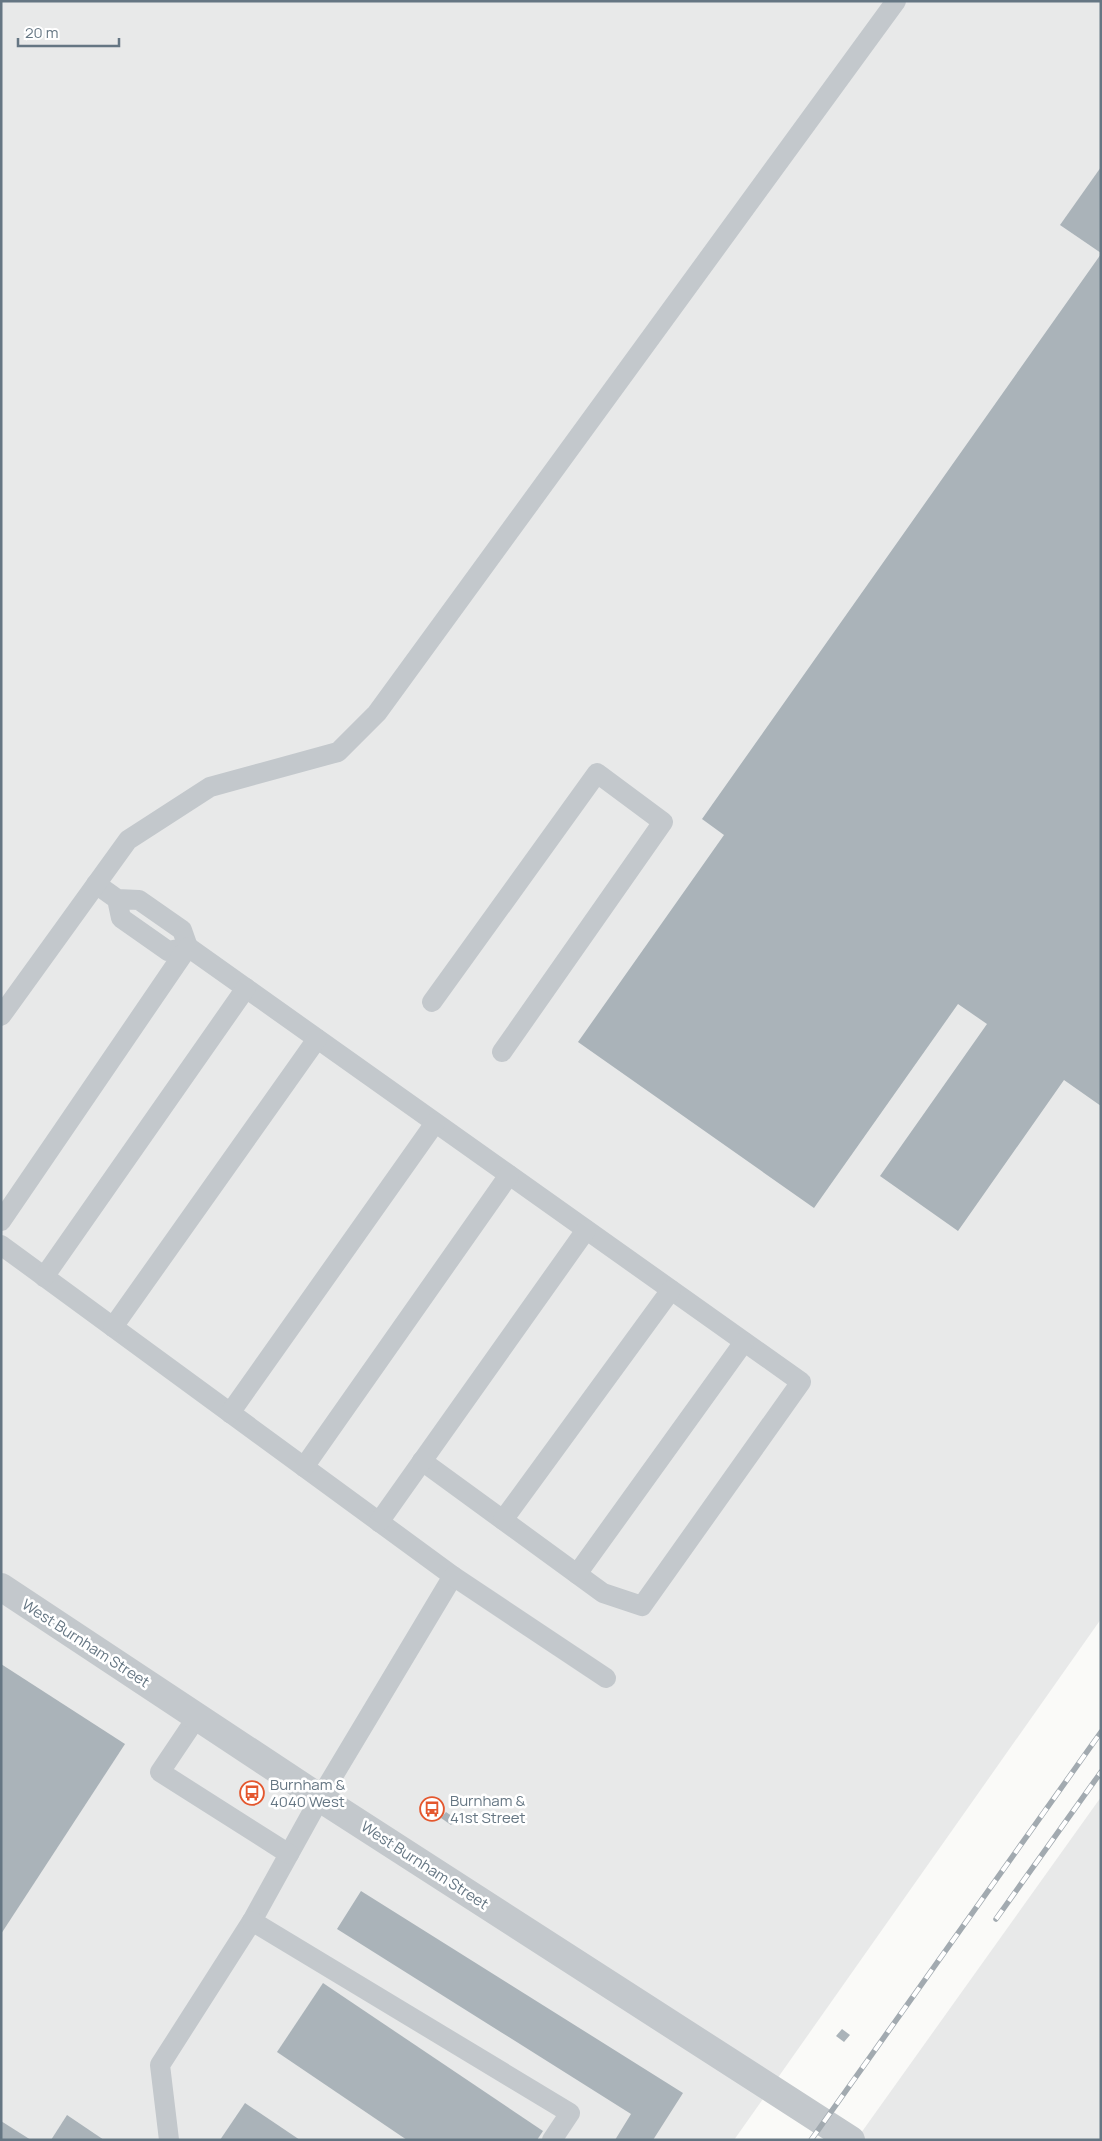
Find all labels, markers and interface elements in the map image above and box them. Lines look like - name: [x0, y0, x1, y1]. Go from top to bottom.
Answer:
- scale bar: [18, 15, 119, 47]
- text: 20 m: [25, 22, 58, 43]
- street label: West Burnham Street: [18, 1594, 154, 1692]
- place label: Burnham & 4040 West: [270, 1774, 345, 1812]
- bus stop icon: Burnham & 4040 West: [239, 1780, 265, 1806]
- place label: Burnham & 41st Street: [450, 1790, 526, 1828]
- bus stop icon: Burnham & 41st Street: [419, 1796, 445, 1822]
- street label: West Burnham Street: [357, 1816, 493, 1914]

